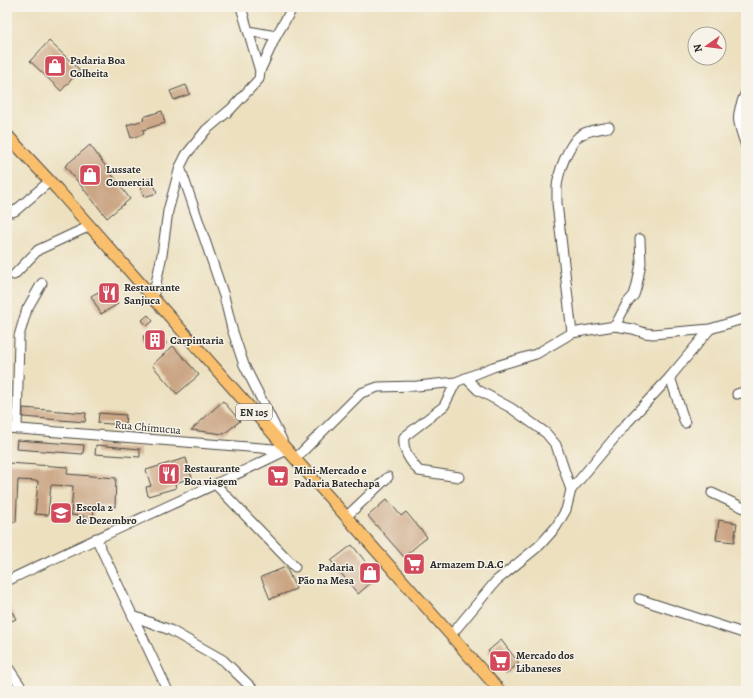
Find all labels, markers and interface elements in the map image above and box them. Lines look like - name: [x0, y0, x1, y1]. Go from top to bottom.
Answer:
- north arrow: [687, 26, 727, 66]
- text: N: [690, 43, 706, 54]
- shop icon: Padaria Boa Colheita: [42, 53, 68, 79]
- place label: Padaria Boa Colheita: [70, 53, 126, 81]
- shop icon: Lussate Comercial: [77, 162, 103, 188]
- place label: Lussate Comercial: [106, 162, 153, 190]
- restaurant icon: Restaurante Sanjuca: [96, 280, 122, 306]
- place label: Restaurante Sanjuca: [124, 280, 180, 308]
- building icon: Carpintaria: [142, 327, 168, 353]
- place label: Carpintaria: [170, 333, 225, 348]
- road number: EN 105: [236, 404, 272, 420]
- street label: Rua Chimucua: [114, 417, 183, 438]
- restaurant icon: Restaurante Boa viagem: [156, 461, 182, 487]
- place label: Restaurante Boa viagem: [184, 461, 240, 489]
- supermarket icon: Mini-Mercado e Padaria Batechapa: [265, 463, 291, 489]
- place label: Mini-Mercado e Padaria Batechapa: [294, 463, 380, 491]
- school or university icon: Escola 2 de Dezembro: [48, 500, 74, 526]
- place label: Escola 2 de Dezembro: [76, 500, 137, 528]
- supermarket icon: Armazem D.A.C: [401, 551, 427, 577]
- place label: Armazem D.A.C: [429, 557, 504, 572]
- place label: Padaria Pão na Mesa: [298, 560, 355, 588]
- shop icon: Padaria Pão na Mesa: [357, 560, 383, 586]
- supermarket icon: Mercado dos Libaneses: [487, 648, 513, 674]
- place label: Mercado dos Libaneses: [516, 648, 575, 676]

